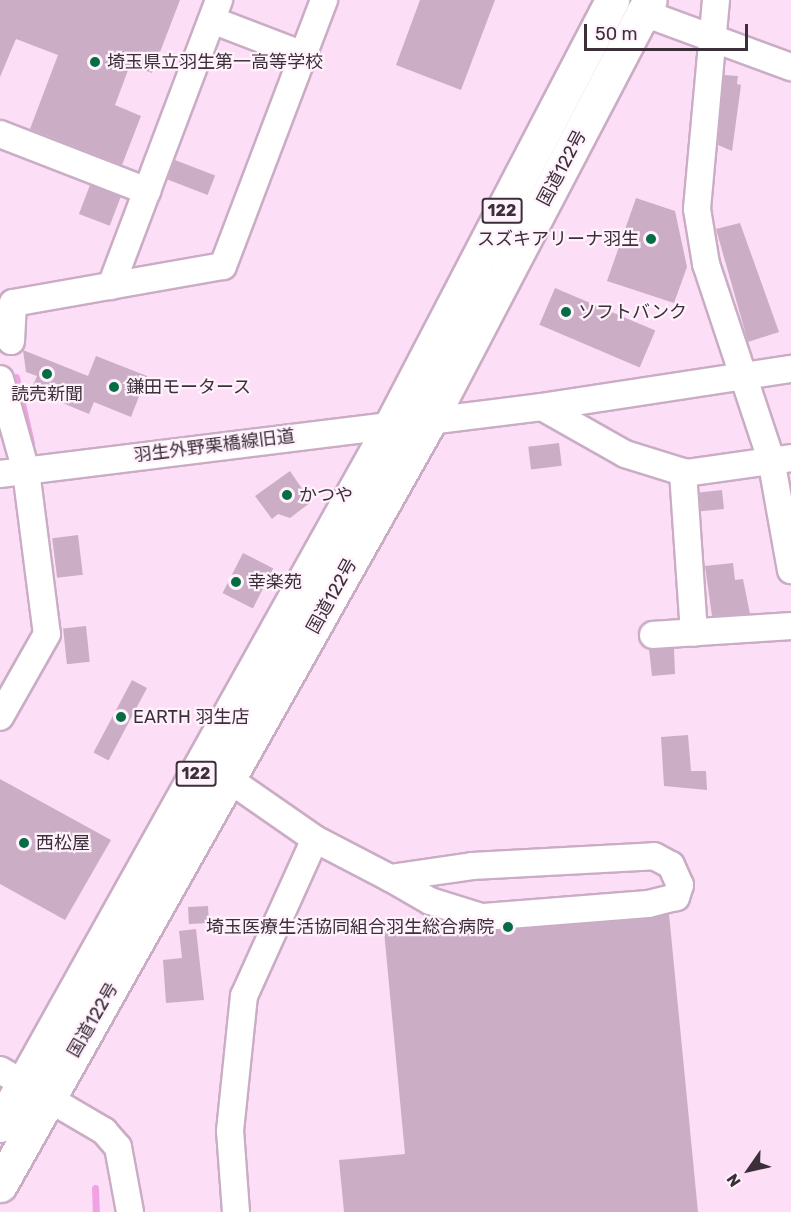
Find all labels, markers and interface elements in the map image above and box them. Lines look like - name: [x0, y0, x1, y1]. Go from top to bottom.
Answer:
- scale bar: [587, 12, 750, 50]
- text: 50 m: [595, 23, 638, 45]
- place label: 埼玉県立羽生第一高等学校: [107, 51, 323, 73]
- marker: 埼玉県立羽生第一高等学校: [88, 55, 102, 69]
- street label: 国道122号: [533, 126, 591, 210]
- road number: 122: [481, 198, 523, 224]
- place label: スズキアリーナ羽生: [477, 228, 639, 250]
- marker: スズキアリーナ羽生: [644, 232, 658, 246]
- place label: ソフトバンク: [578, 301, 686, 323]
- marker: ソフトバンク: [559, 305, 573, 319]
- marker: 読売新聞: [40, 367, 54, 381]
- place label: 鎌田モータース: [126, 376, 252, 398]
- marker: 鎌田モータース: [107, 380, 121, 394]
- place label: 読売新聞: [11, 383, 83, 405]
- street label: 羽生外野栗橋線旧道: [132, 425, 296, 467]
- place label: かつや: [299, 484, 353, 506]
- marker: かつや: [280, 488, 294, 502]
- street label: 国道122号: [302, 555, 362, 637]
- place label: 幸楽苑: [248, 571, 302, 593]
- marker: 幸楽苑: [229, 575, 243, 589]
- place label: EARTH 羽生店: [133, 706, 249, 728]
- marker: EARTH 羽生店: [114, 710, 128, 724]
- road number: 122: [175, 761, 217, 787]
- place label: 西松屋: [36, 832, 90, 854]
- marker: 西松屋: [17, 836, 31, 850]
- place label: 埼玉医療生活協同組合羽生総合病院: [206, 916, 494, 938]
- marker: 埼玉医療生活協同組合羽生総合病院: [499, 918, 517, 936]
- street label: 国道122号: [63, 979, 123, 1061]
- north arrow: [719, 1140, 779, 1200]
- text: N: [723, 1170, 745, 1190]

